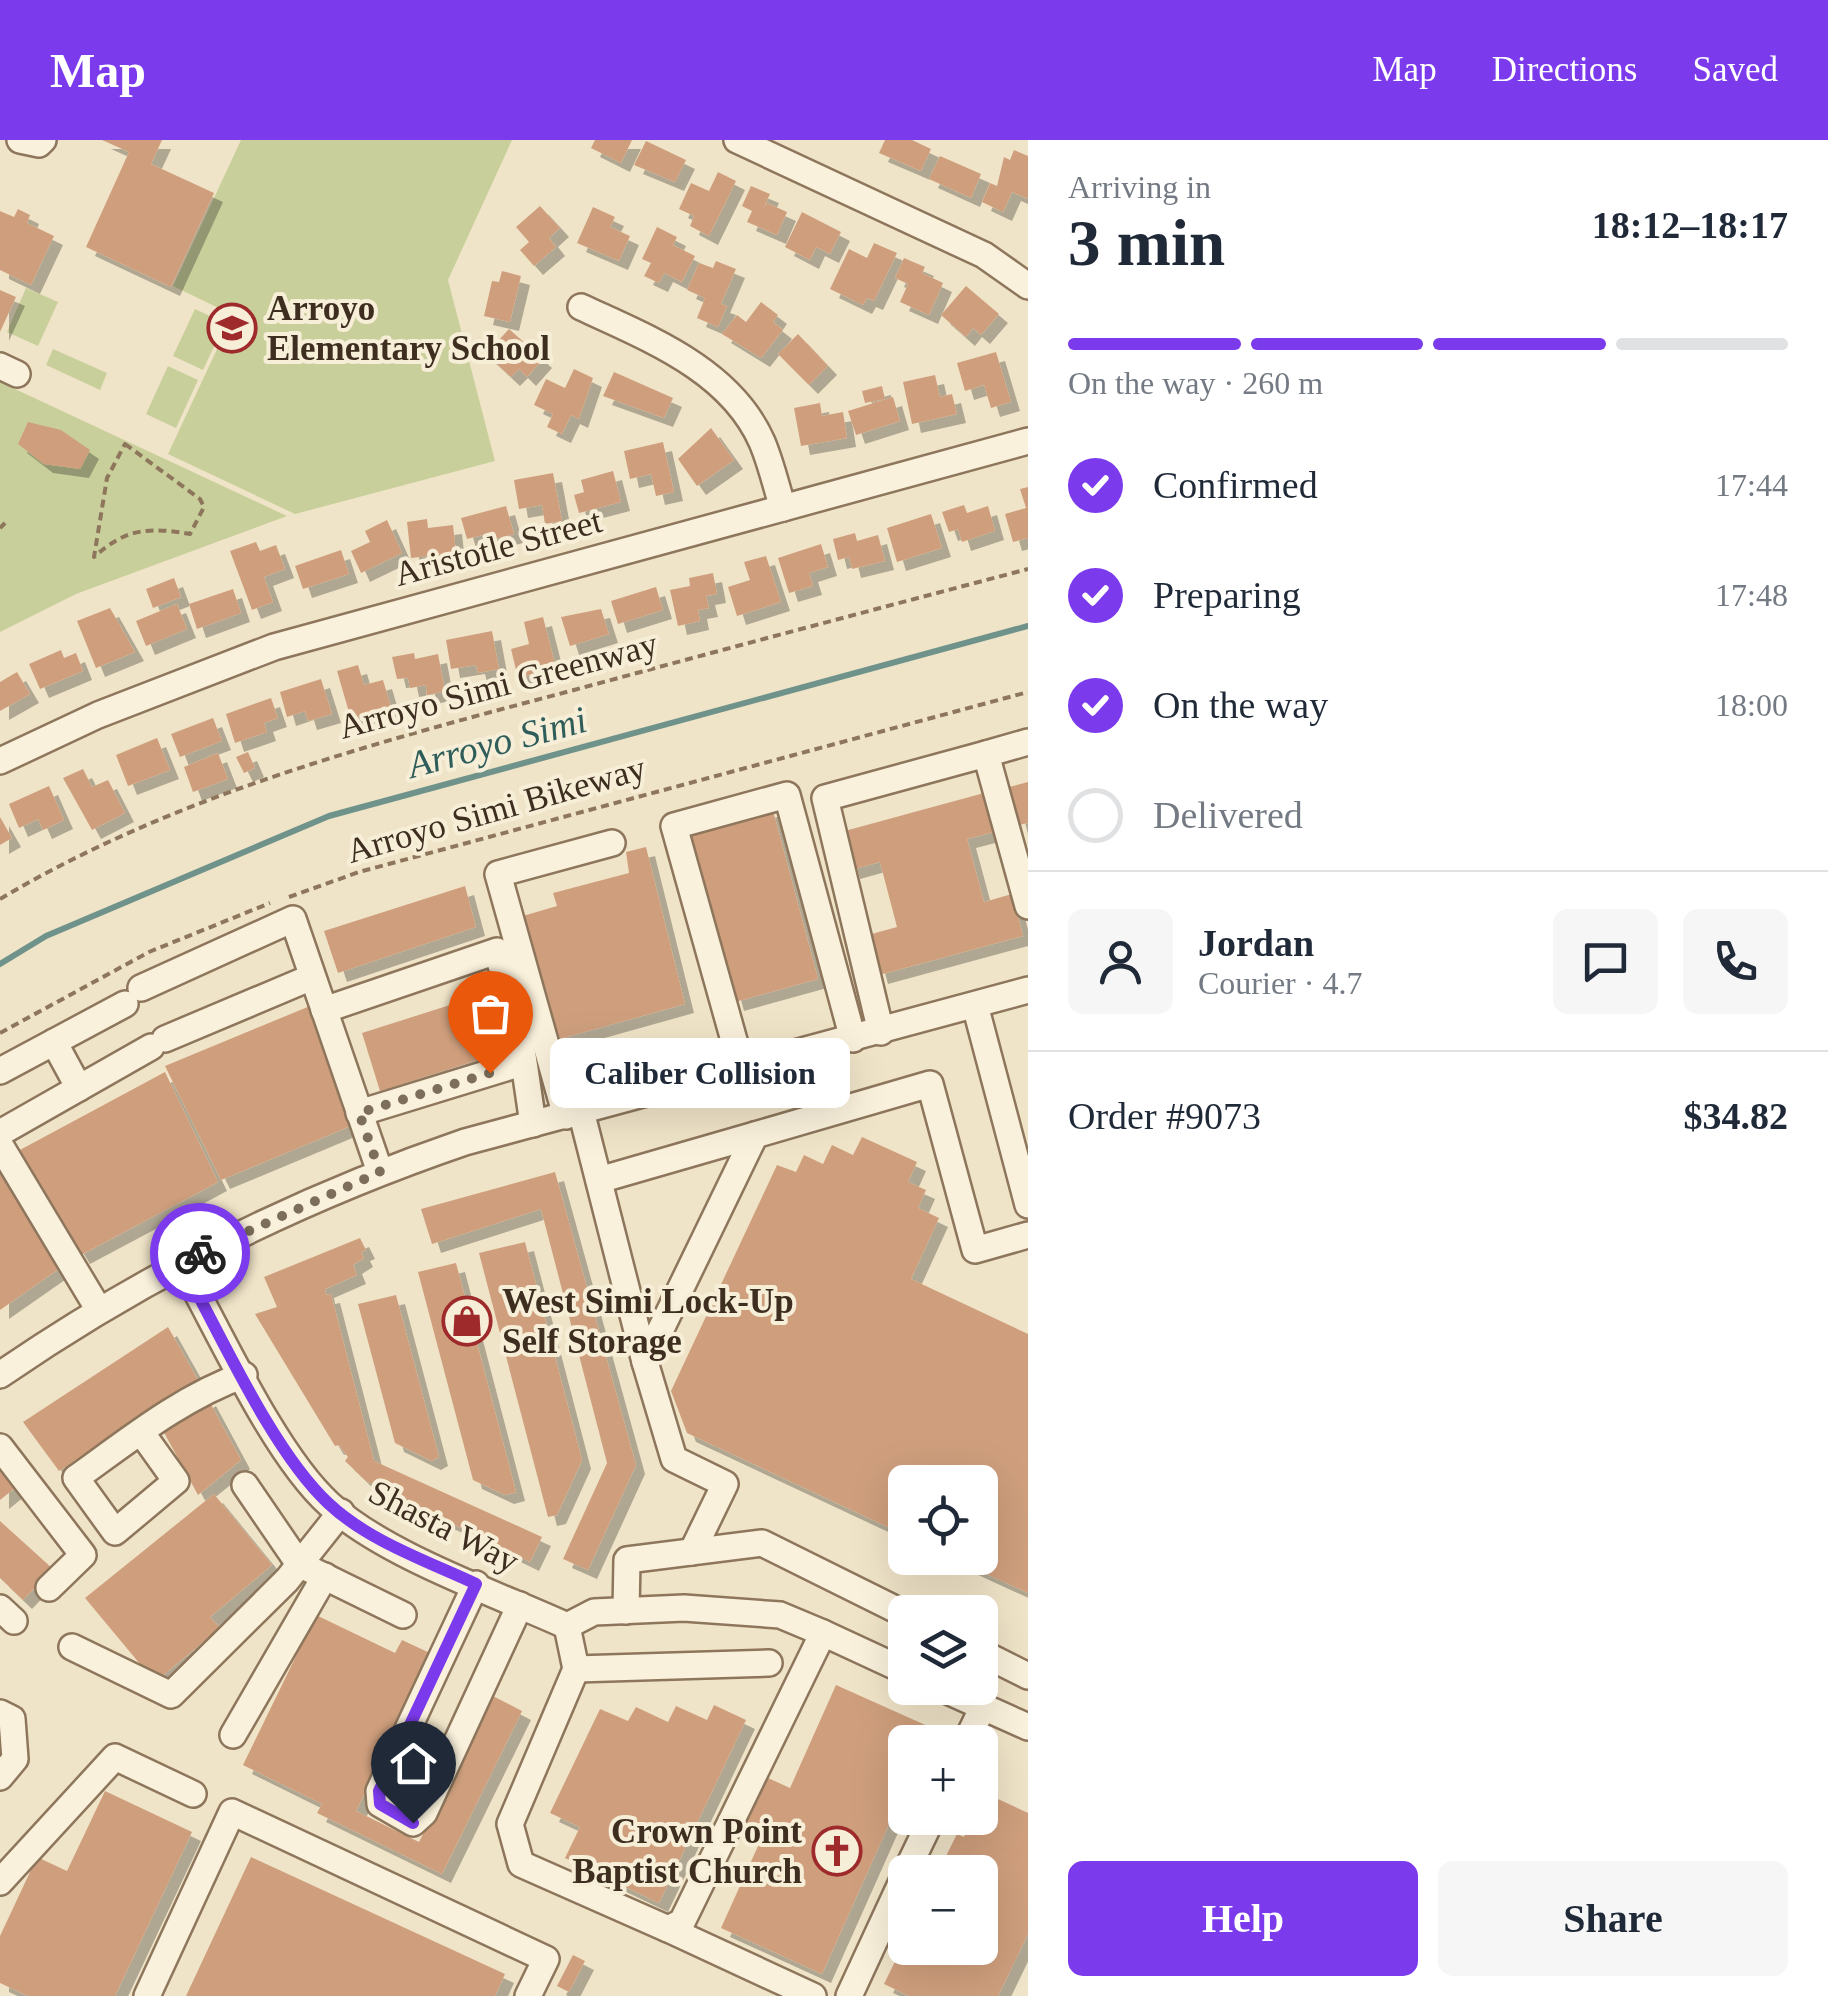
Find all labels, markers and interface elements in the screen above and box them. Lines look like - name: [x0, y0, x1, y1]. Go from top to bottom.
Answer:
- text: Map: [50, 44, 146, 97]
- text: Map: [1373, 50, 1437, 89]
- text: Directions: [1492, 50, 1637, 89]
- text: Saved: [1692, 50, 1778, 89]
- text: Arriving in: [1068, 169, 1211, 205]
- text: 18:12–18:17: [1592, 204, 1788, 246]
- text: 3 min: [1068, 207, 1225, 279]
- place label: Arroyo Elementary School: [267, 289, 550, 368]
- school or university icon: Arroyo Elementary School: [206, 302, 258, 354]
- text: On the way · 260 m: [1068, 365, 1323, 401]
- icon: check: [1068, 458, 1123, 513]
- text: Confirmed: [1153, 464, 1318, 506]
- text: 17:44: [1715, 467, 1788, 503]
- street label: Aristotle Street: [390, 501, 606, 594]
- icon: check: [1068, 568, 1123, 623]
- text: Preparing: [1153, 574, 1301, 616]
- text: 17:48: [1715, 577, 1788, 613]
- street label: Arroyo Simi Greenway: [334, 622, 662, 748]
- icon: check: [1068, 678, 1123, 733]
- text: On the way: [1153, 684, 1328, 726]
- text: 18:00: [1715, 687, 1788, 723]
- water label: Arroyo Simi: [403, 696, 591, 788]
- street label: Arroyo Simi Bikeway: [342, 748, 651, 871]
- text: Delivered: [1153, 794, 1303, 836]
- button: person: [1068, 909, 1173, 1014]
- button: chat: [1553, 909, 1658, 1014]
- button: phone: [1683, 909, 1788, 1014]
- text: Jordan: [1198, 922, 1314, 964]
- text: Courier · 4.7: [1198, 965, 1362, 1001]
- pin: [448, 971, 533, 1074]
- icon: bag: [463, 986, 518, 1041]
- callout: Caliber Collision: [550, 1038, 850, 1108]
- text: Caliber Collision: [584, 1055, 816, 1091]
- text: Order #9073: [1068, 1095, 1261, 1137]
- text: $34.82: [1684, 1095, 1788, 1137]
- courier: [150, 1203, 250, 1303]
- icon: bike: [173, 1226, 228, 1281]
- place label: West Simi Lock-Up Self Storage: [502, 1282, 794, 1361]
- shop icon: West Simi Lock-Up Self Storage: [441, 1295, 493, 1347]
- map controls: [888, 1465, 998, 1965]
- button: locate: [888, 1465, 998, 1575]
- street label: Shasta Way: [362, 1472, 526, 1581]
- button: layers: [888, 1595, 998, 1705]
- pin: [371, 1721, 456, 1824]
- button: +: [888, 1725, 998, 1835]
- icon: home: [386, 1736, 441, 1791]
- place label: Crown Point Baptist Church: [572, 1812, 802, 1891]
- church icon: Crown Point Baptist Church: [811, 1825, 863, 1877]
- button: −: [888, 1855, 998, 1965]
- button: Help: [1068, 1861, 1418, 1976]
- button: Share: [1438, 1861, 1788, 1976]

